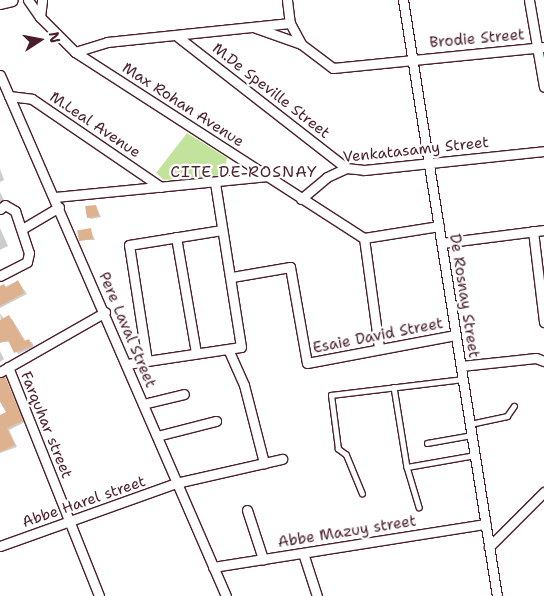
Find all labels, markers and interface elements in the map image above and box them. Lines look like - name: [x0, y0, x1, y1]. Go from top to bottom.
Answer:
- north arrow: [15, 15, 65, 65]
- street label: Brodie Street: [429, 26, 525, 52]
- text: N: [45, 30, 65, 44]
- street label: M.De Speville Street: [209, 40, 333, 142]
- street label: Max Rohan Avenue: [119, 59, 247, 151]
- street label: M.Leal Avenue: [46, 88, 144, 162]
- street label: Venkatasamy Street: [342, 133, 490, 167]
- district label: CITE DE ROSNAY: [169, 162, 319, 182]
- street label: De Rosnay Street: [445, 233, 483, 359]
- street label: Pere Laval Street: [95, 270, 159, 390]
- street label: Esaie David Street: [311, 315, 445, 357]
- street label: Farquhar street: [16, 369, 76, 481]
- street label: Abbe Harel street: [20, 472, 148, 532]
- street label: Abbe Mazuy street: [277, 512, 417, 552]

